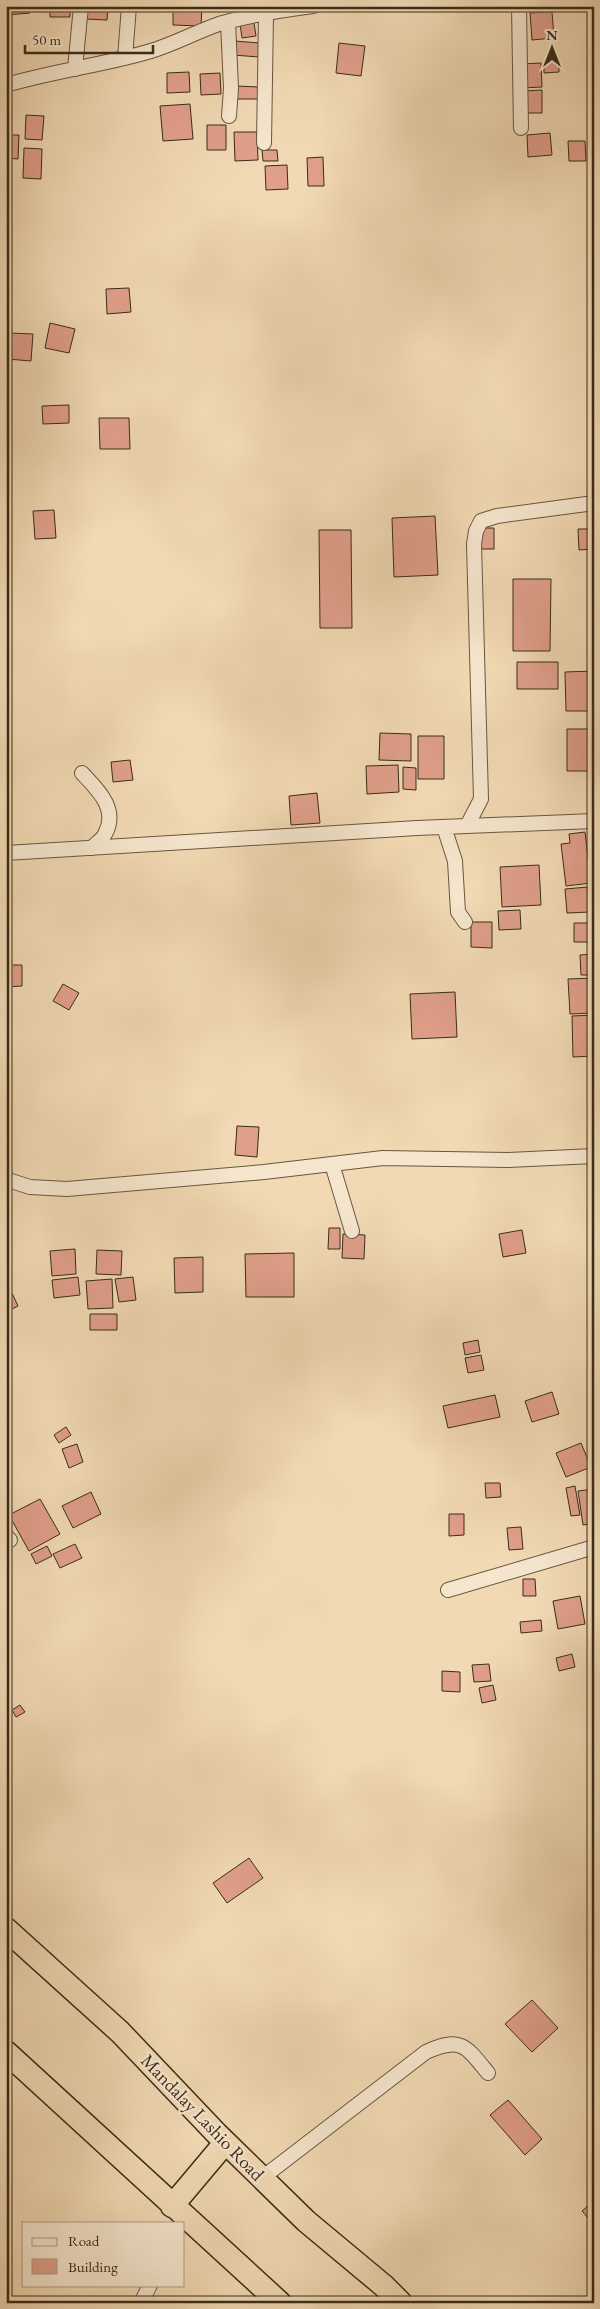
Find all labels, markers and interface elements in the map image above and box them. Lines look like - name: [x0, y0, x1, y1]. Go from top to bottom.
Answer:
- scale bar: [25, 22, 152, 54]
- north arrow: [528, 22, 578, 72]
- text: N: [546, 26, 558, 44]
- text: 50 m: [32, 30, 61, 49]
- street label: Mandalay Lashio Road: [135, 2048, 270, 2187]
- legend: [22, 2222, 185, 2286]
- text: Road: [68, 2231, 100, 2250]
- text: Building: [68, 2257, 118, 2276]

